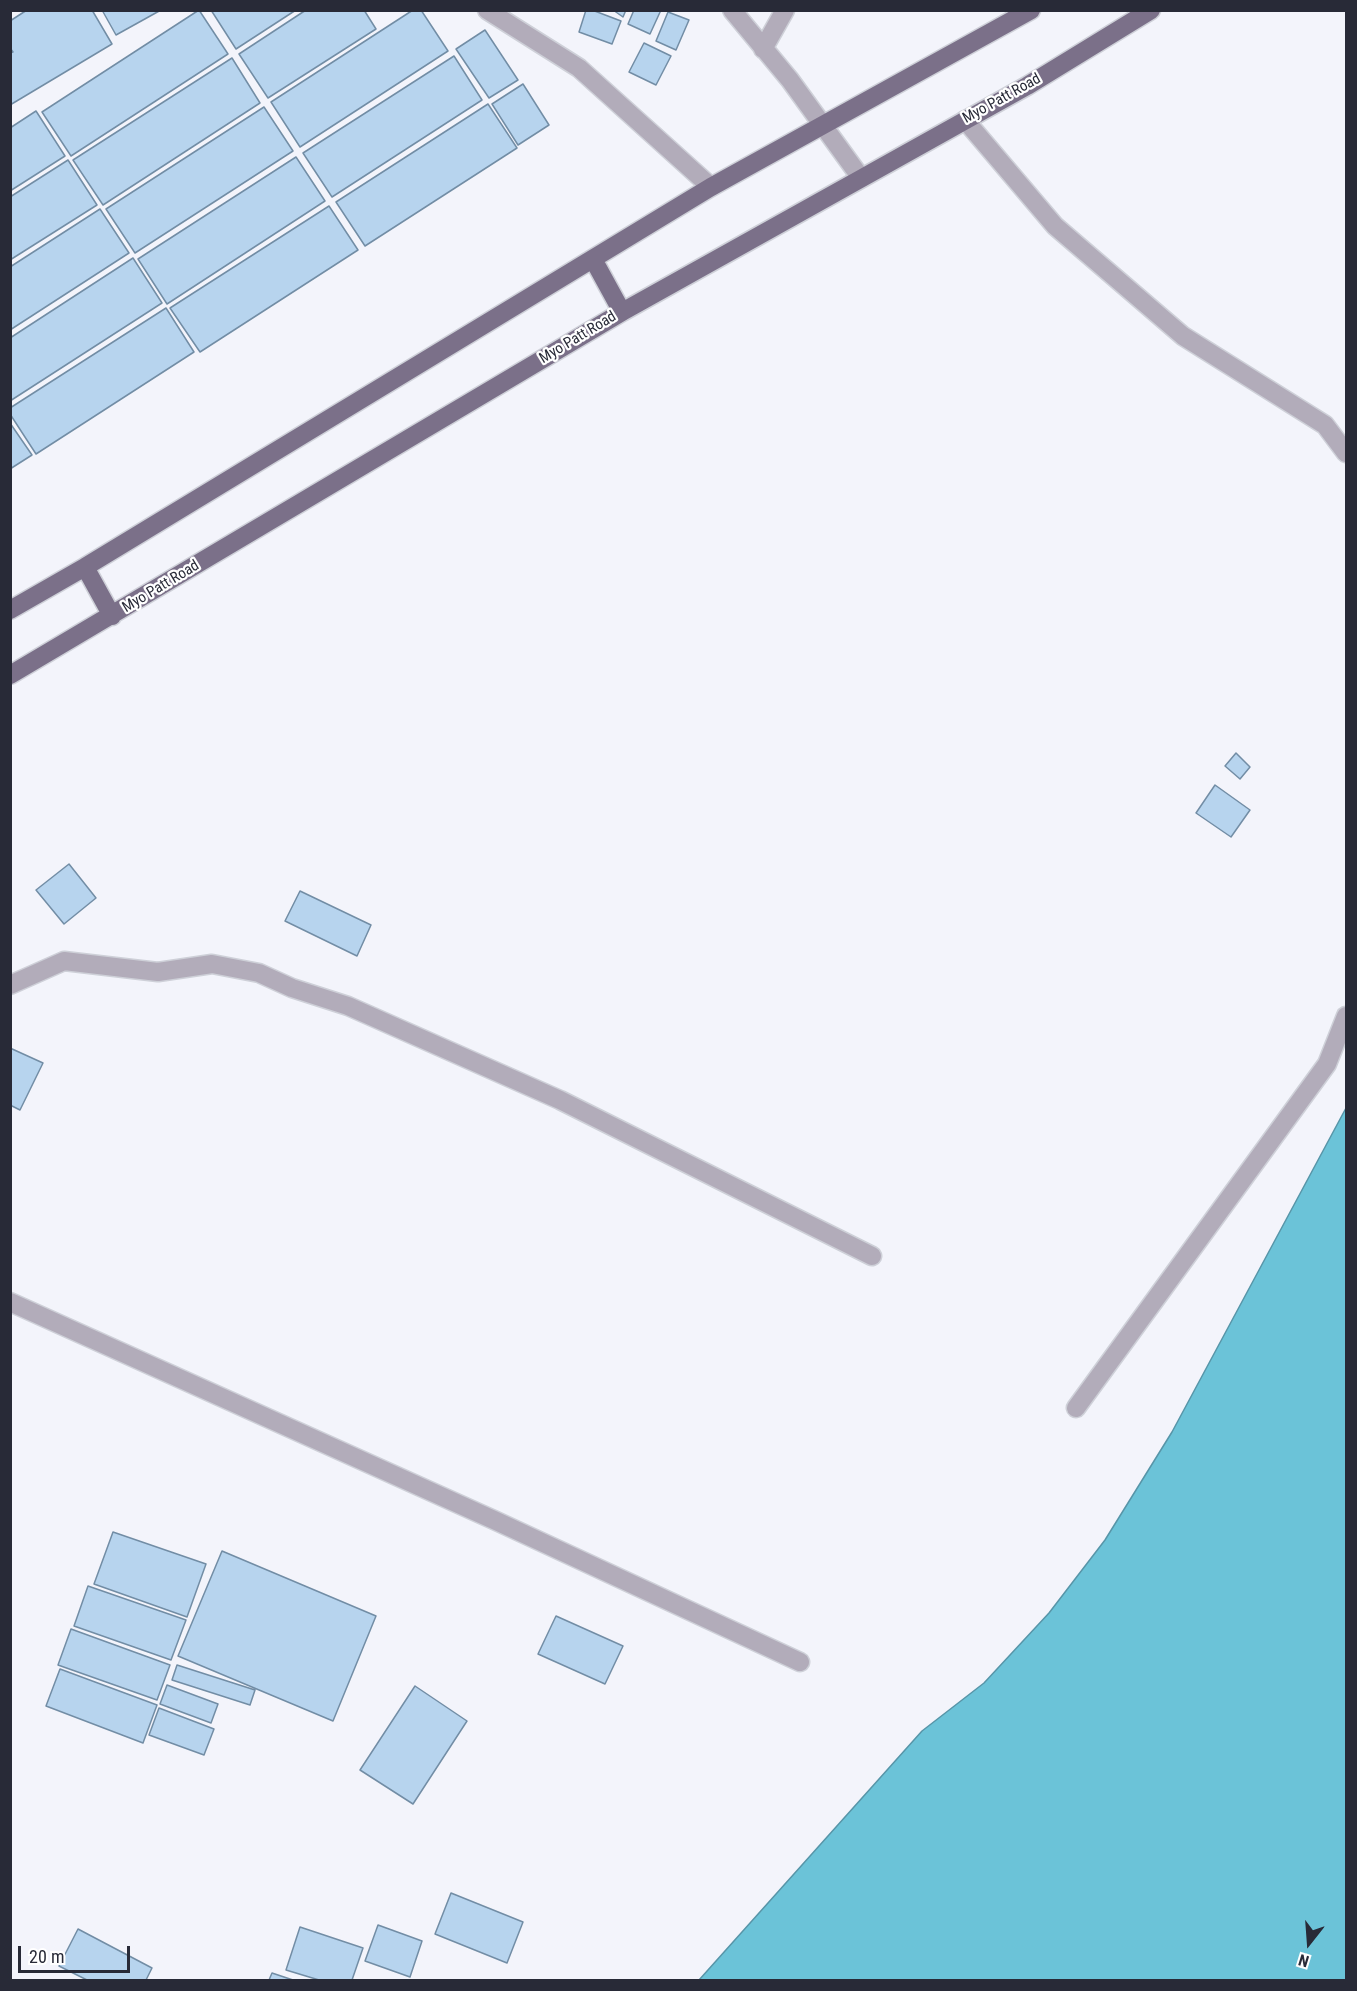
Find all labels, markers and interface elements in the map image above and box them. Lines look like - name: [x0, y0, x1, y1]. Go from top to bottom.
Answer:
- street label: Myo Patt Road: [960, 70, 1044, 128]
- street label: Myo Patt Road: [536, 308, 620, 368]
- street label: Myo Patt Road: [119, 557, 203, 617]
- north arrow: [1279, 1913, 1339, 1973]
- scale bar: [21, 1934, 134, 1972]
- text: 20 m: [29, 1946, 64, 1967]
- text: N: [1296, 1950, 1311, 1971]

